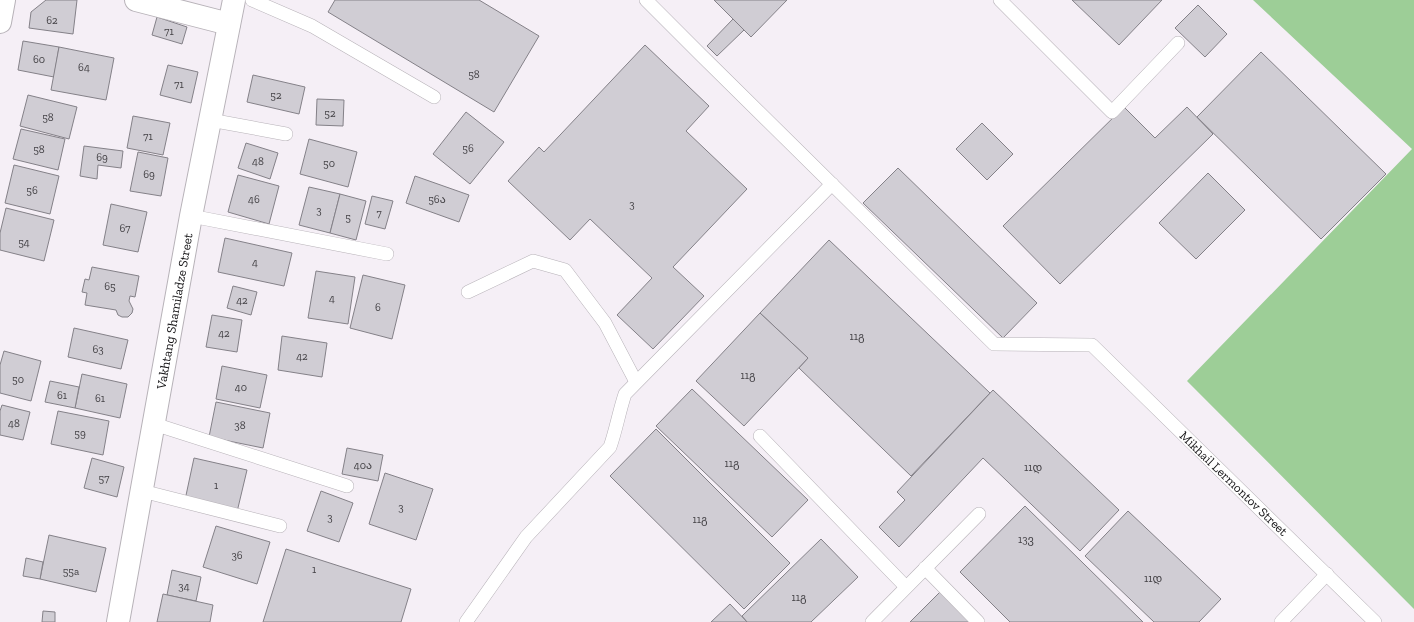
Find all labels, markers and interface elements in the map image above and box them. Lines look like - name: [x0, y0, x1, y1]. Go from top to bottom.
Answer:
- house number: 62: [46, 14, 58, 27]
- house number: 71: [164, 25, 174, 38]
- house number: 60: [33, 53, 45, 66]
- house number: 64: [78, 61, 90, 74]
- house number: 58: [468, 68, 480, 81]
- house number: 71: [174, 78, 184, 91]
- house number: 52: [270, 89, 282, 102]
- house number: 52: [324, 107, 336, 120]
- house number: 58: [42, 111, 54, 124]
- house number: 71: [143, 130, 153, 143]
- house number: 56: [462, 142, 474, 155]
- house number: 58: [33, 143, 45, 156]
- house number: 69: [96, 151, 108, 164]
- house number: 48: [252, 155, 264, 168]
- house number: 50: [323, 157, 335, 170]
- house number: 69: [143, 168, 155, 181]
- house number: 56: [26, 184, 38, 197]
- house number: 46: [248, 193, 260, 206]
- house number: 56ა: [428, 193, 446, 206]
- house number: 3: [629, 198, 635, 211]
- house number: 3: [316, 204, 322, 217]
- house number: 7: [376, 207, 382, 220]
- house number: 5: [345, 211, 351, 224]
- house number: 67: [119, 222, 131, 235]
- street label: Vakhtang Shamiladze Street: [153, 232, 196, 391]
- house number: 54: [18, 236, 30, 249]
- house number: 4: [252, 256, 258, 269]
- house number: 65: [104, 280, 116, 293]
- house number: 4: [329, 292, 335, 305]
- house number: 42: [236, 294, 248, 307]
- house number: 6: [375, 301, 381, 314]
- house number: 42: [218, 327, 230, 340]
- house number: 11გ: [849, 330, 865, 343]
- house number: 63: [92, 343, 104, 356]
- house number: 42: [296, 350, 308, 363]
- house number: 11გ: [740, 369, 756, 382]
- house number: 50: [12, 373, 24, 386]
- house number: 40: [235, 381, 247, 394]
- house number: 61: [57, 389, 68, 402]
- house number: 61: [95, 392, 106, 405]
- house number: 48: [8, 417, 20, 430]
- house number: 38: [234, 419, 246, 432]
- house number: 59: [74, 427, 86, 440]
- street label: Mikhail Lermontov Street: [1177, 428, 1291, 539]
- house number: 11გ: [724, 457, 740, 470]
- house number: 40ა: [354, 459, 372, 472]
- house number: 11დ: [1024, 461, 1042, 474]
- house number: 57: [99, 472, 109, 485]
- house number: 1: [214, 479, 219, 492]
- house number: 3: [398, 501, 404, 514]
- house number: 3: [327, 511, 333, 524]
- house number: 11გ: [692, 513, 708, 526]
- house number: 13ვ: [1018, 533, 1034, 546]
- house number: 36: [231, 549, 243, 562]
- house number: 1: [312, 563, 317, 576]
- house number: 55a: [63, 565, 80, 578]
- house number: 11დ: [1144, 572, 1162, 585]
- house number: 34: [178, 580, 190, 593]
- house number: 11გ: [791, 591, 807, 604]

